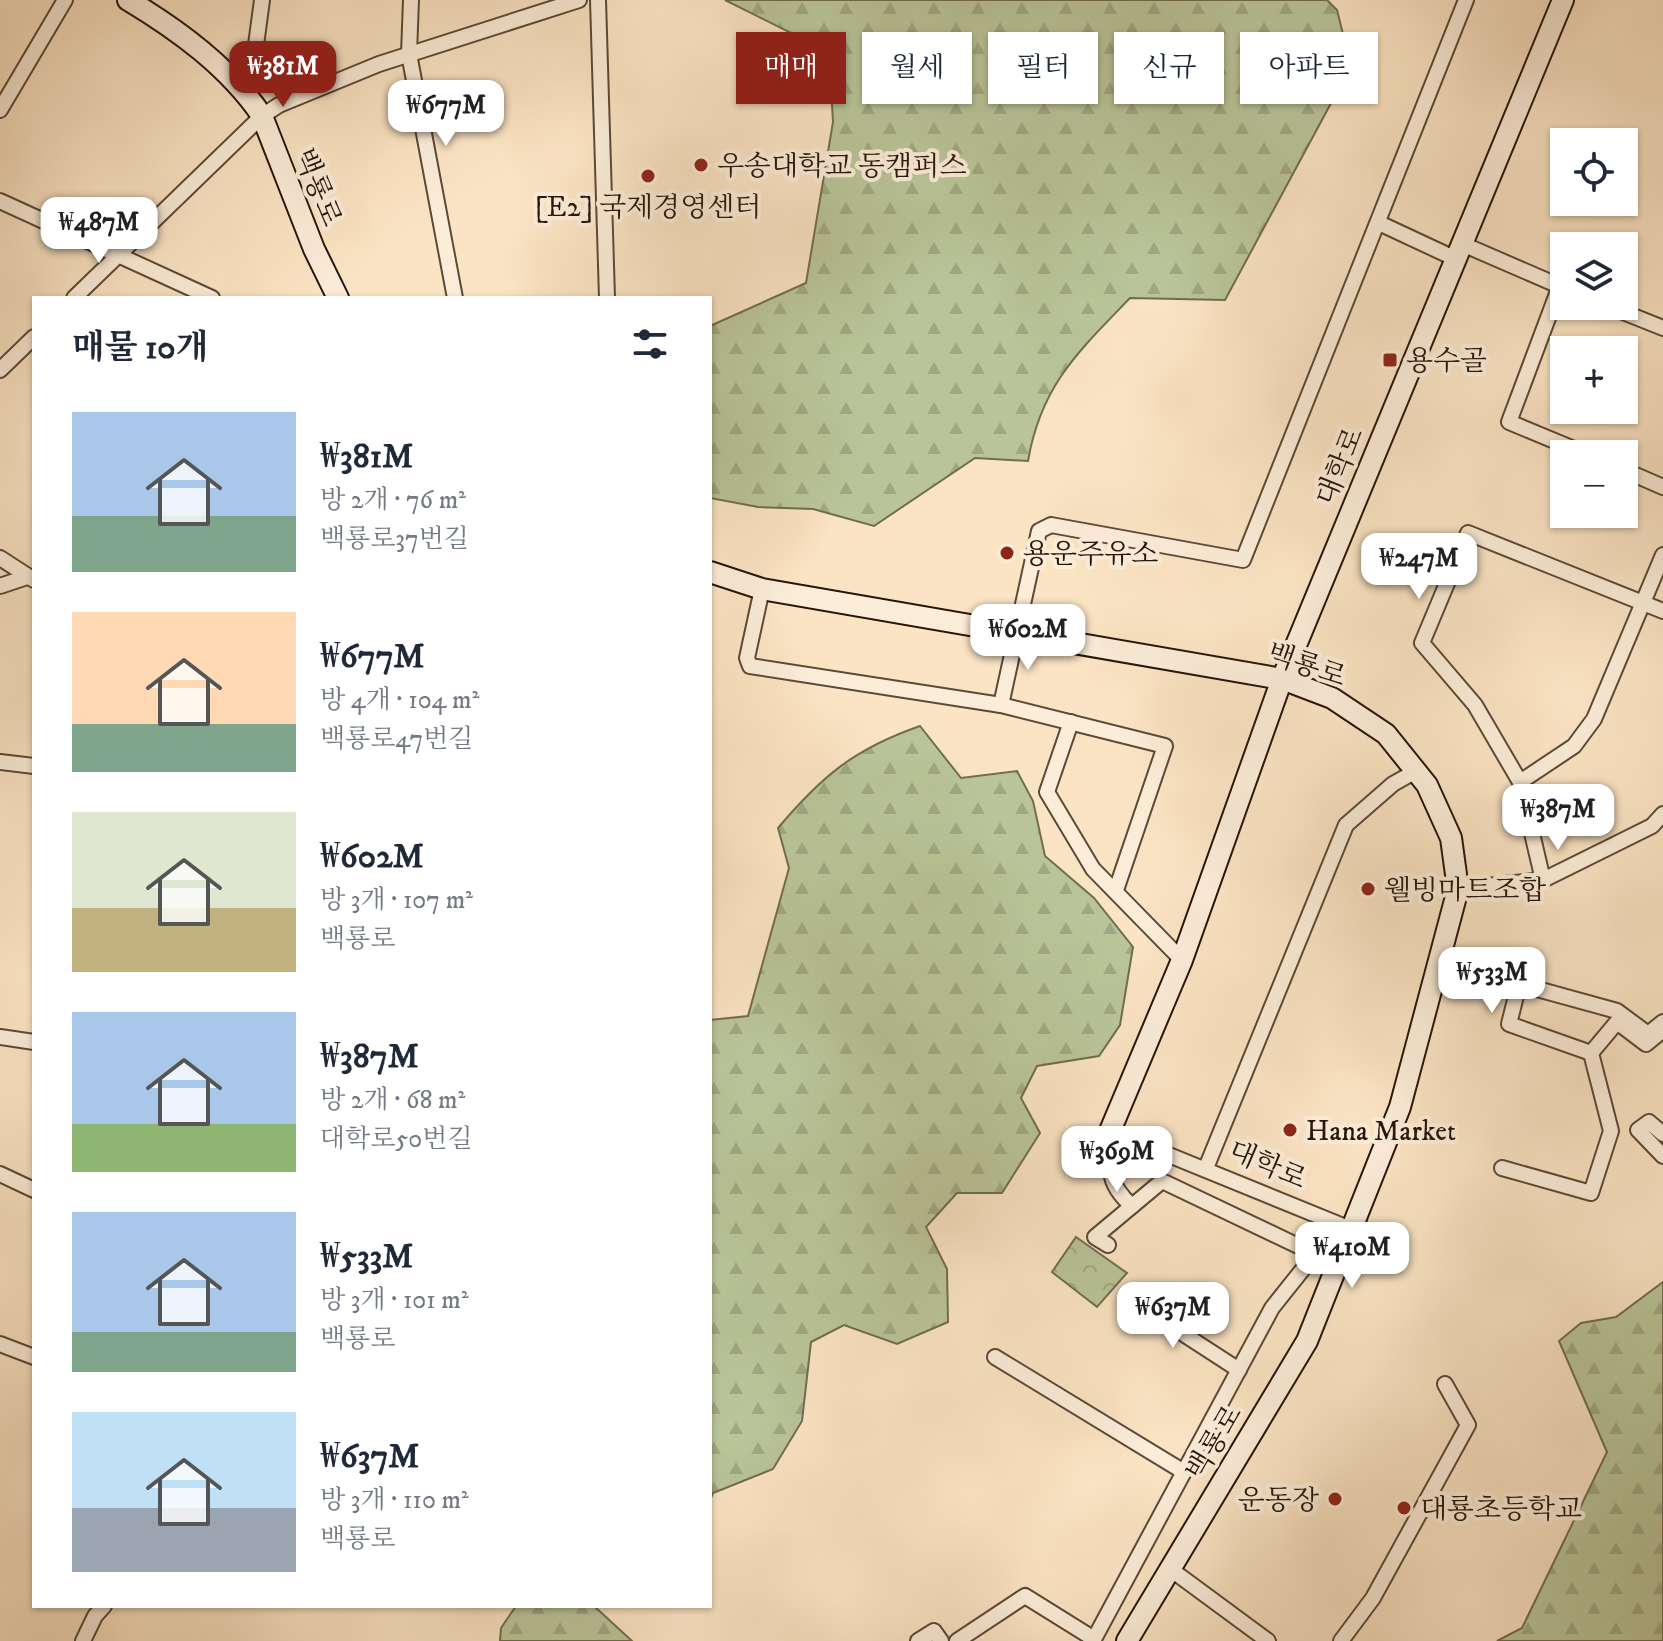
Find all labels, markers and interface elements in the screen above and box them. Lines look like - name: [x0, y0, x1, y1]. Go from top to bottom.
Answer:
- chip: 매매: [736, 32, 846, 104]
- chip: 월세: [862, 32, 972, 104]
- chip: 필터: [988, 32, 1098, 104]
- chip: 신규: [1114, 32, 1224, 104]
- chip: 아파트: [1240, 32, 1378, 104]
- pin: ₩381M: [227, 41, 339, 109]
- text: ₩381M: [247, 50, 319, 83]
- pin: ₩677M: [390, 80, 502, 148]
- text: ₩677M: [406, 89, 486, 122]
- map controls: [1550, 128, 1638, 528]
- button: locate: [1550, 128, 1638, 216]
- street label: 백룡로: [286, 143, 349, 232]
- place label: 우송대학교 동캠퍼스: [717, 149, 966, 184]
- marker: 우송대학교 동캠퍼스: [692, 156, 710, 174]
- marker: [E2] 국제경영센터: [639, 167, 657, 185]
- place label: [E2] 국제경영센터: [535, 190, 761, 225]
- pin: ₩487M: [43, 197, 155, 265]
- text: ₩487M: [59, 206, 139, 239]
- button: layers: [1550, 232, 1638, 320]
- icon: filters: [628, 322, 672, 366]
- text: 매물 10개: [72, 327, 208, 369]
- button: +: [1550, 336, 1638, 424]
- place label: 용수골: [1406, 344, 1487, 379]
- marker: 용수골: [1381, 351, 1399, 369]
- street label: 대학로: [1309, 422, 1372, 511]
- text: ₩381M: [320, 436, 413, 478]
- button: −: [1550, 440, 1638, 528]
- icon: home: [136, 444, 232, 540]
- text: 방 2개 · 76 m²: [320, 484, 466, 517]
- text: 백룡로37번길: [320, 523, 469, 556]
- pin: ₩247M: [1363, 533, 1475, 601]
- place label: 용운주유소: [1023, 537, 1158, 572]
- text: ₩247M: [1379, 542, 1459, 575]
- marker: 용운주유소: [998, 544, 1016, 562]
- pin: ₩602M: [972, 604, 1084, 672]
- text: ₩602M: [988, 613, 1068, 646]
- text: ₩677M: [320, 636, 425, 678]
- street label: 백룡로: [1262, 636, 1351, 695]
- icon: home: [136, 644, 232, 740]
- text: 방 4개 · 104 m²: [320, 684, 479, 717]
- text: 백룡로47번길: [320, 723, 473, 756]
- pin: ₩387M: [1502, 784, 1614, 852]
- text: ₩387M: [1520, 793, 1596, 826]
- text: ₩602M: [320, 836, 424, 878]
- icon: home: [136, 844, 232, 940]
- place label: 웰빙마트조합: [1384, 873, 1546, 908]
- marker: 웰빙마트조합: [1359, 880, 1377, 898]
- text: 방 3개 · 107 m²: [320, 884, 473, 917]
- text: 백룡로: [320, 923, 395, 956]
- pin: ₩533M: [1436, 947, 1548, 1015]
- text: ₩533M: [1456, 956, 1528, 989]
- text: ₩387M: [320, 1036, 419, 1078]
- icon: home: [136, 1044, 232, 1140]
- text: 방 2개 · 68 m²: [320, 1084, 465, 1117]
- place label: Hana Market: [1306, 1114, 1456, 1149]
- marker: Hana Market: [1281, 1121, 1299, 1139]
- text: 대학로50번길: [320, 1123, 473, 1156]
- pin: ₩369M: [1061, 1126, 1173, 1194]
- street label: 대학로: [1223, 1133, 1312, 1197]
- text: ₩369M: [1079, 1135, 1155, 1168]
- pin: ₩410M: [1296, 1222, 1408, 1290]
- text: ₩410M: [1313, 1231, 1391, 1264]
- text: ₩533M: [320, 1236, 413, 1278]
- icon: home: [136, 1244, 232, 1340]
- pin: ₩637M: [1117, 1282, 1229, 1350]
- text: 방 3개 · 101 m²: [320, 1284, 469, 1317]
- text: ₩637M: [1135, 1291, 1211, 1324]
- text: 백룡로: [320, 1323, 395, 1356]
- street label: 백룡로: [1178, 1399, 1250, 1487]
- text: ₩637M: [320, 1436, 419, 1478]
- icon: home: [136, 1444, 232, 1540]
- place label: 운동장: [1238, 1483, 1319, 1518]
- text: 방 3개 · 110 m²: [320, 1484, 469, 1517]
- marker: 운동장: [1326, 1490, 1344, 1508]
- place label: 대룡초등학교: [1420, 1492, 1582, 1527]
- marker: 대룡초등학교: [1395, 1499, 1413, 1517]
- text: 백룡로: [320, 1523, 395, 1556]

